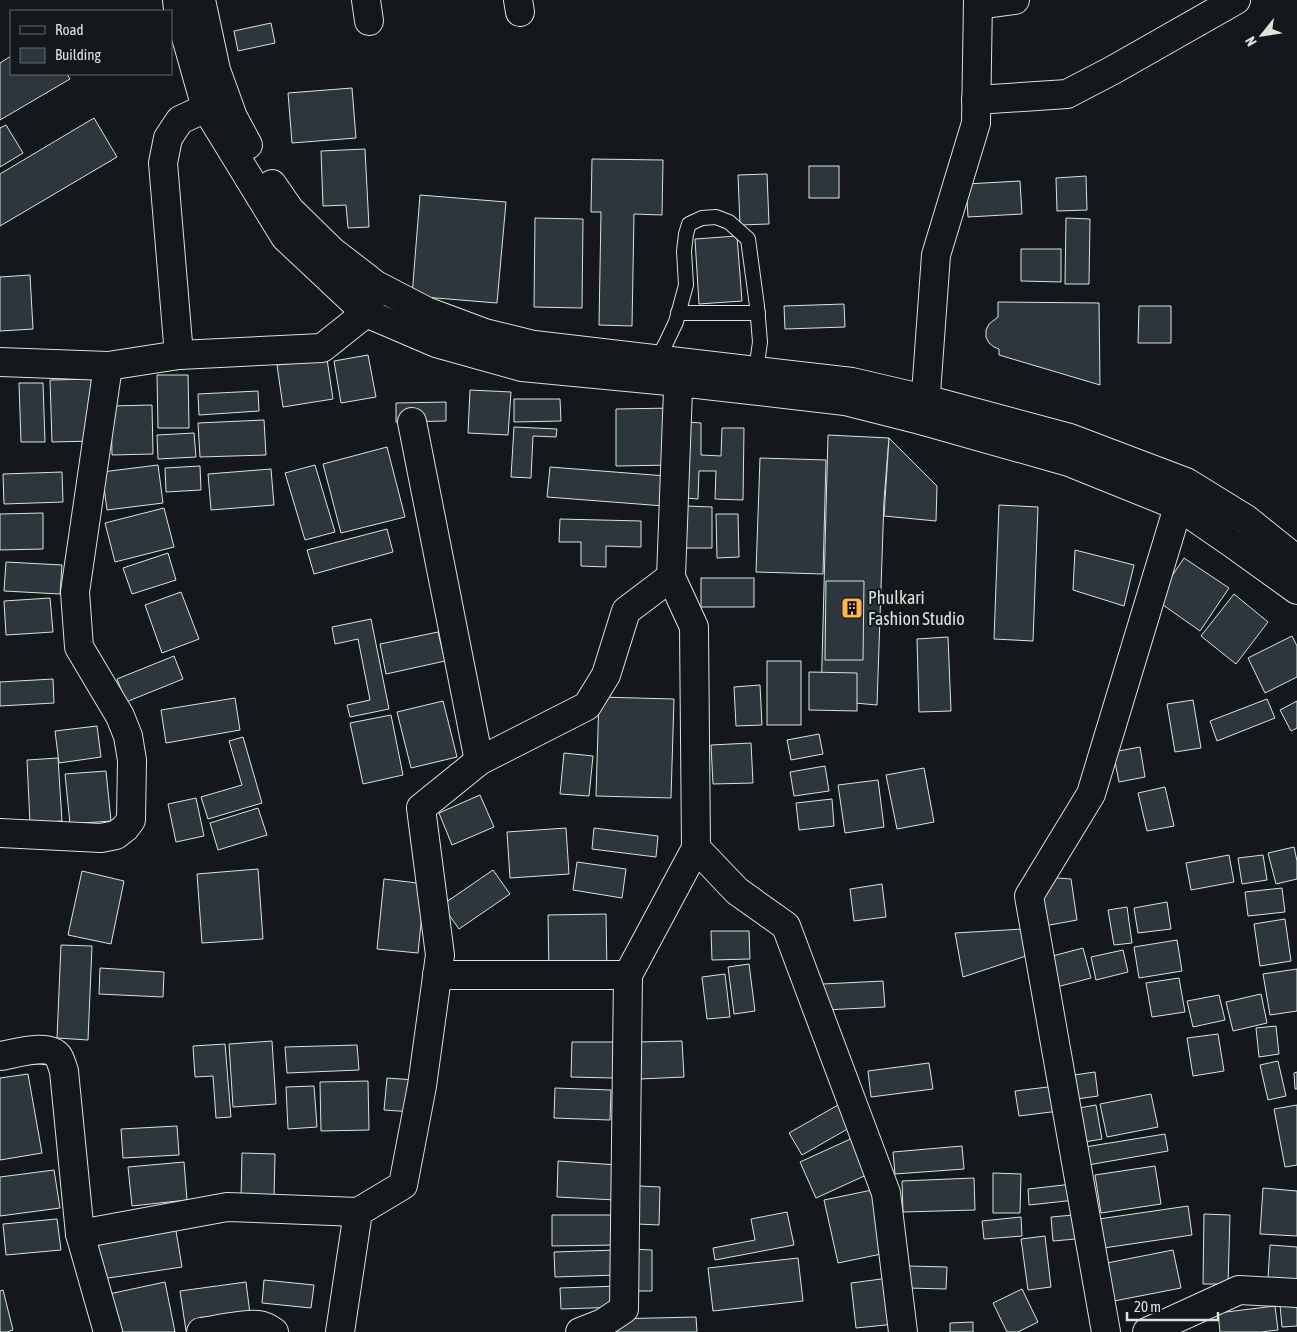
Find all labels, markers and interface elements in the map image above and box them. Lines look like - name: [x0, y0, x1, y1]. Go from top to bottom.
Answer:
- legend: [10, 10, 172, 75]
- north arrow: [1237, 10, 1287, 60]
- text: Road: [55, 21, 84, 38]
- text: N: [1242, 34, 1260, 49]
- text: Building: [55, 46, 101, 63]
- place label: Phulkari Fashion Studio: [868, 587, 965, 629]
- building icon: Phulkari Fashion Studio: [840, 596, 864, 620]
- scale bar: [1127, 1290, 1218, 1322]
- text: 20 m: [1134, 1298, 1161, 1315]

